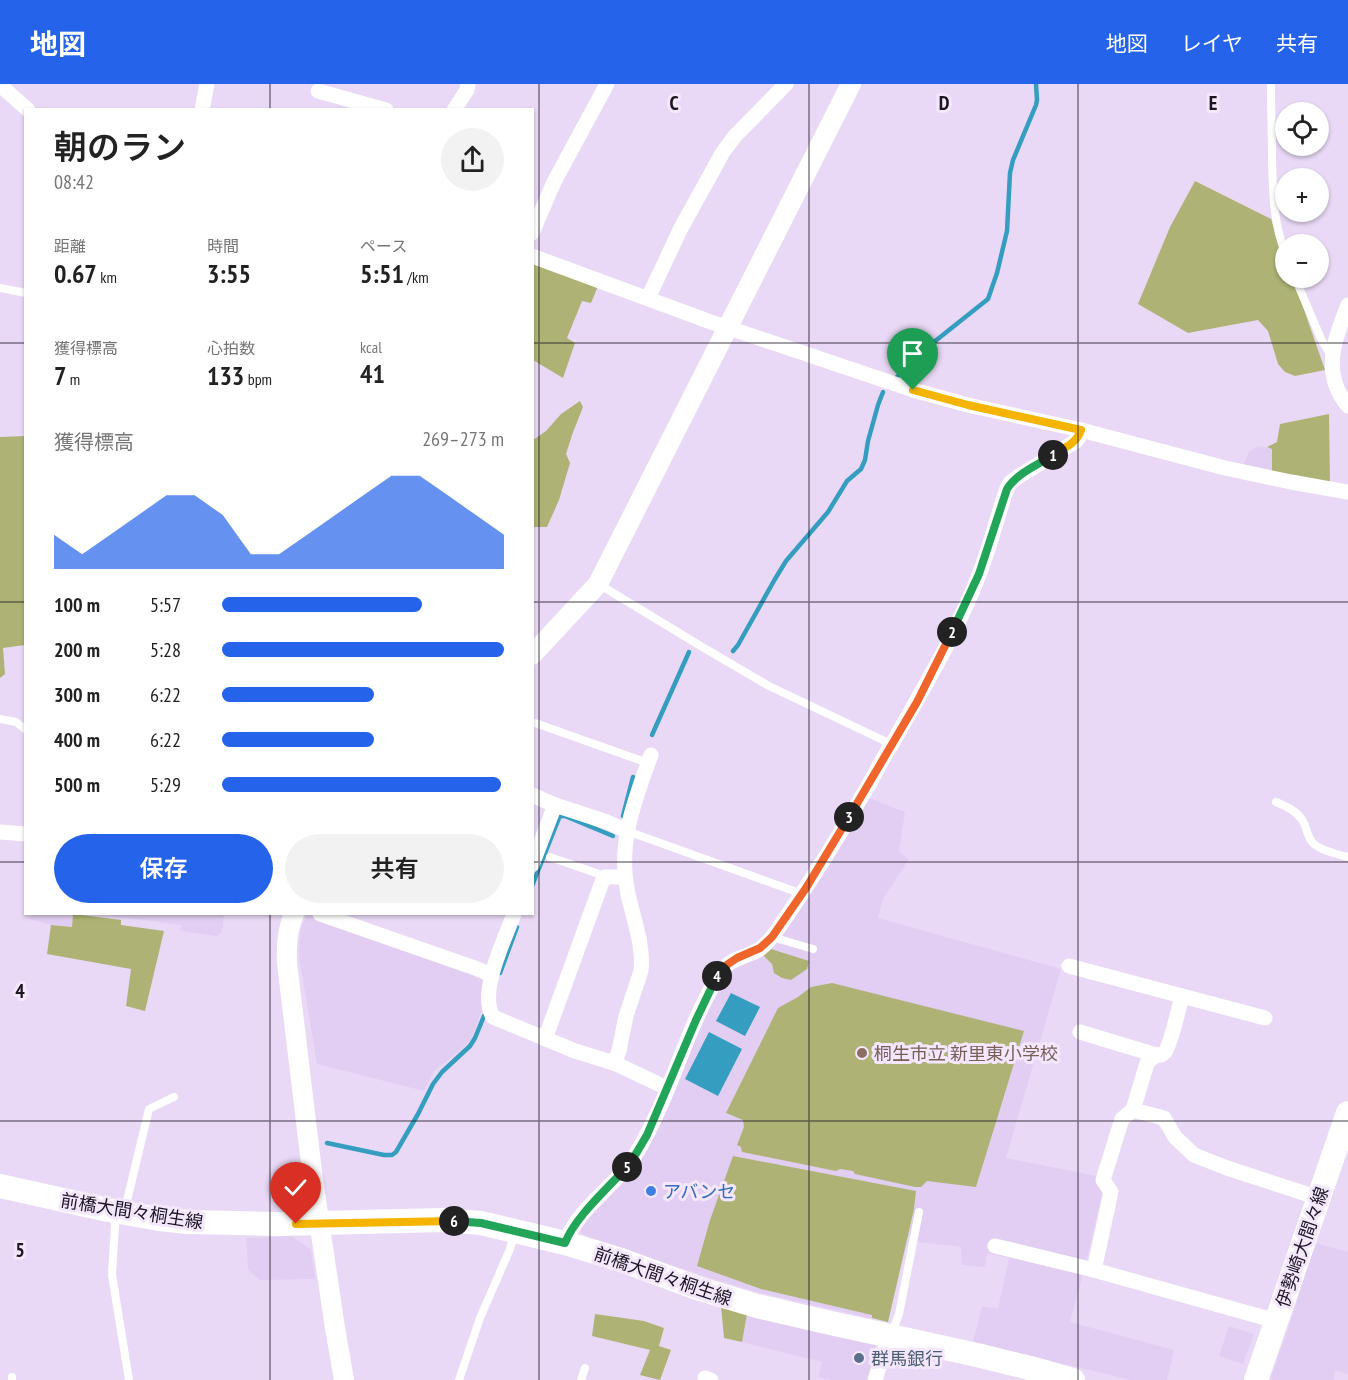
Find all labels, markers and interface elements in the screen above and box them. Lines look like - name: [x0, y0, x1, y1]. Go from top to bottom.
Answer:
- text: 地図: [30, 25, 86, 62]
- text: 地図: [1106, 30, 1148, 57]
- text: レイヤ: [1181, 30, 1243, 57]
- text: 共有: [1276, 30, 1318, 57]
- text: C: [669, 90, 679, 116]
- text: D: [939, 90, 950, 116]
- text: E: [1209, 90, 1217, 116]
- map controls: [1275, 102, 1329, 288]
- button: locate: [1275, 102, 1329, 156]
- text: 朝のラン: [54, 125, 186, 168]
- button: share: [441, 128, 504, 191]
- button: +: [1275, 168, 1329, 222]
- text: 08:42: [54, 169, 94, 195]
- button: −: [1275, 234, 1329, 288]
- text: 距離: [54, 236, 86, 256]
- text: 時間: [207, 236, 239, 256]
- text: ペース: [360, 236, 407, 256]
- text: 0.67: [54, 257, 97, 290]
- text: 3:55: [207, 257, 251, 290]
- text: 5:51: [360, 257, 404, 290]
- text: km: [97, 267, 117, 287]
- text: /km: [404, 267, 429, 287]
- pin: [887, 328, 938, 390]
- text: kcal: [360, 337, 382, 357]
- icon: arrive: [896, 337, 929, 370]
- text: 獲得標高: [54, 338, 118, 358]
- text: 心拍数: [207, 338, 255, 358]
- text: 41: [360, 357, 385, 390]
- text: 7: [54, 359, 66, 392]
- text: 133: [207, 359, 244, 392]
- text: m: [66, 369, 80, 389]
- text: bpm: [244, 369, 272, 389]
- text: 269–273 m: [422, 426, 504, 452]
- text: 獲得標高: [54, 429, 134, 455]
- pin: 1: [1038, 440, 1068, 470]
- text: 1: [1049, 445, 1057, 465]
- text: 100 m: [54, 592, 100, 618]
- text: 5:57: [150, 592, 181, 618]
- pin: 2: [937, 617, 967, 647]
- text: 2: [948, 622, 956, 642]
- text: 200 m: [54, 637, 100, 663]
- text: 5:28: [150, 637, 181, 663]
- text: 300 m: [54, 682, 100, 708]
- text: 6:22: [150, 682, 181, 708]
- text: 400 m: [54, 727, 100, 753]
- text: 6:22: [150, 727, 181, 753]
- text: 500 m: [54, 772, 100, 798]
- text: 5:29: [150, 772, 181, 798]
- pin: 3: [834, 802, 864, 832]
- text: 3: [845, 807, 853, 827]
- button: 保存: [54, 834, 273, 903]
- button: 共有: [285, 834, 504, 903]
- pin: 4: [702, 961, 732, 991]
- text: 4: [713, 966, 721, 986]
- text: 4: [15, 978, 25, 1004]
- place label: 桐生市立 新里東小学校: [874, 1042, 1058, 1065]
- marker: 桐生市立 新里東小学校: [855, 1046, 869, 1060]
- pin: 5: [612, 1152, 642, 1182]
- text: 5: [623, 1157, 631, 1177]
- pin: [270, 1162, 321, 1224]
- icon: check: [279, 1171, 312, 1204]
- place label: アバンセ: [663, 1180, 735, 1203]
- marker: アバンセ: [644, 1184, 658, 1198]
- street label: 伊勢崎大間々線: [1271, 1184, 1333, 1310]
- street label: 前橋大間々桐生線: [59, 1188, 205, 1234]
- pin: 6: [439, 1206, 469, 1236]
- text: 6: [450, 1211, 458, 1231]
- text: 5: [15, 1237, 25, 1263]
- street label: 前橋大間々桐生線: [591, 1242, 735, 1310]
- place label: 群馬銀行: [871, 1347, 943, 1370]
- marker: 群馬銀行: [852, 1351, 866, 1365]

